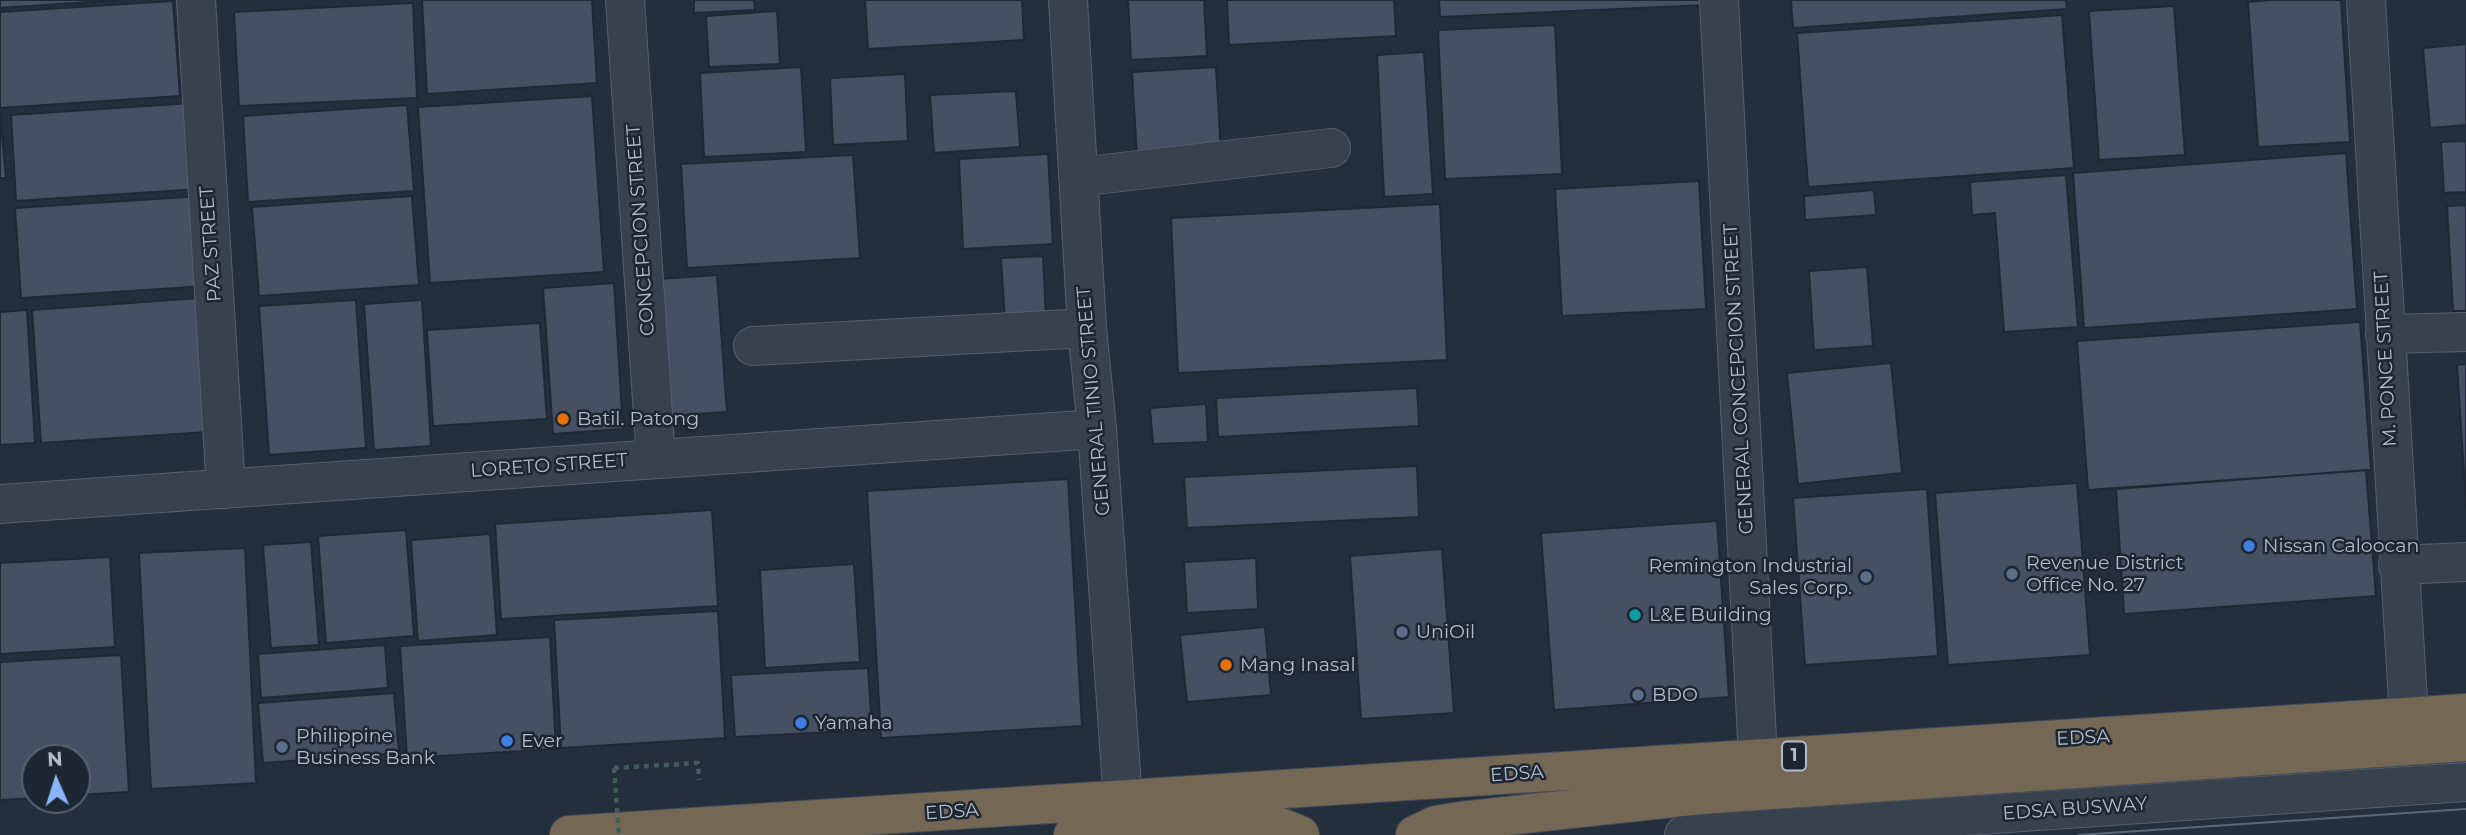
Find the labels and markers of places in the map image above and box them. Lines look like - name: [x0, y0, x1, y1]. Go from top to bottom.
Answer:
- place label: Batil. Patong: [577, 408, 699, 430]
- marker: Batil. Patong: [555, 411, 571, 427]
- place label: Nissan Caloocan: [2263, 535, 2419, 557]
- marker: Nissan Caloocan: [2241, 538, 2257, 554]
- place label: Revenue District Office No. 27: [2026, 552, 2183, 596]
- place label: Remington Industrial Sales Corp.: [1648, 555, 1852, 599]
- marker: Revenue District Office No. 27: [2004, 566, 2020, 582]
- marker: Remington Industrial Sales Corp.: [1858, 569, 1874, 585]
- place label: L&E Building: [1649, 604, 1772, 626]
- marker: L&E Building: [1627, 607, 1643, 623]
- place label: UniOil: [1416, 621, 1475, 643]
- marker: UniOil: [1394, 624, 1410, 640]
- place label: Mang Inasal: [1240, 654, 1356, 676]
- marker: Mang Inasal: [1218, 657, 1234, 673]
- place label: BDO: [1652, 684, 1698, 706]
- marker: BDO: [1630, 687, 1646, 703]
- place label: Yamaha: [815, 712, 892, 734]
- marker: Yamaha: [793, 715, 809, 731]
- place label: Philippine Business Bank: [296, 725, 435, 769]
- place label: Ever: [521, 730, 563, 752]
- marker: Ever: [499, 733, 515, 749]
- marker: Philippine Business Bank: [274, 739, 290, 755]

